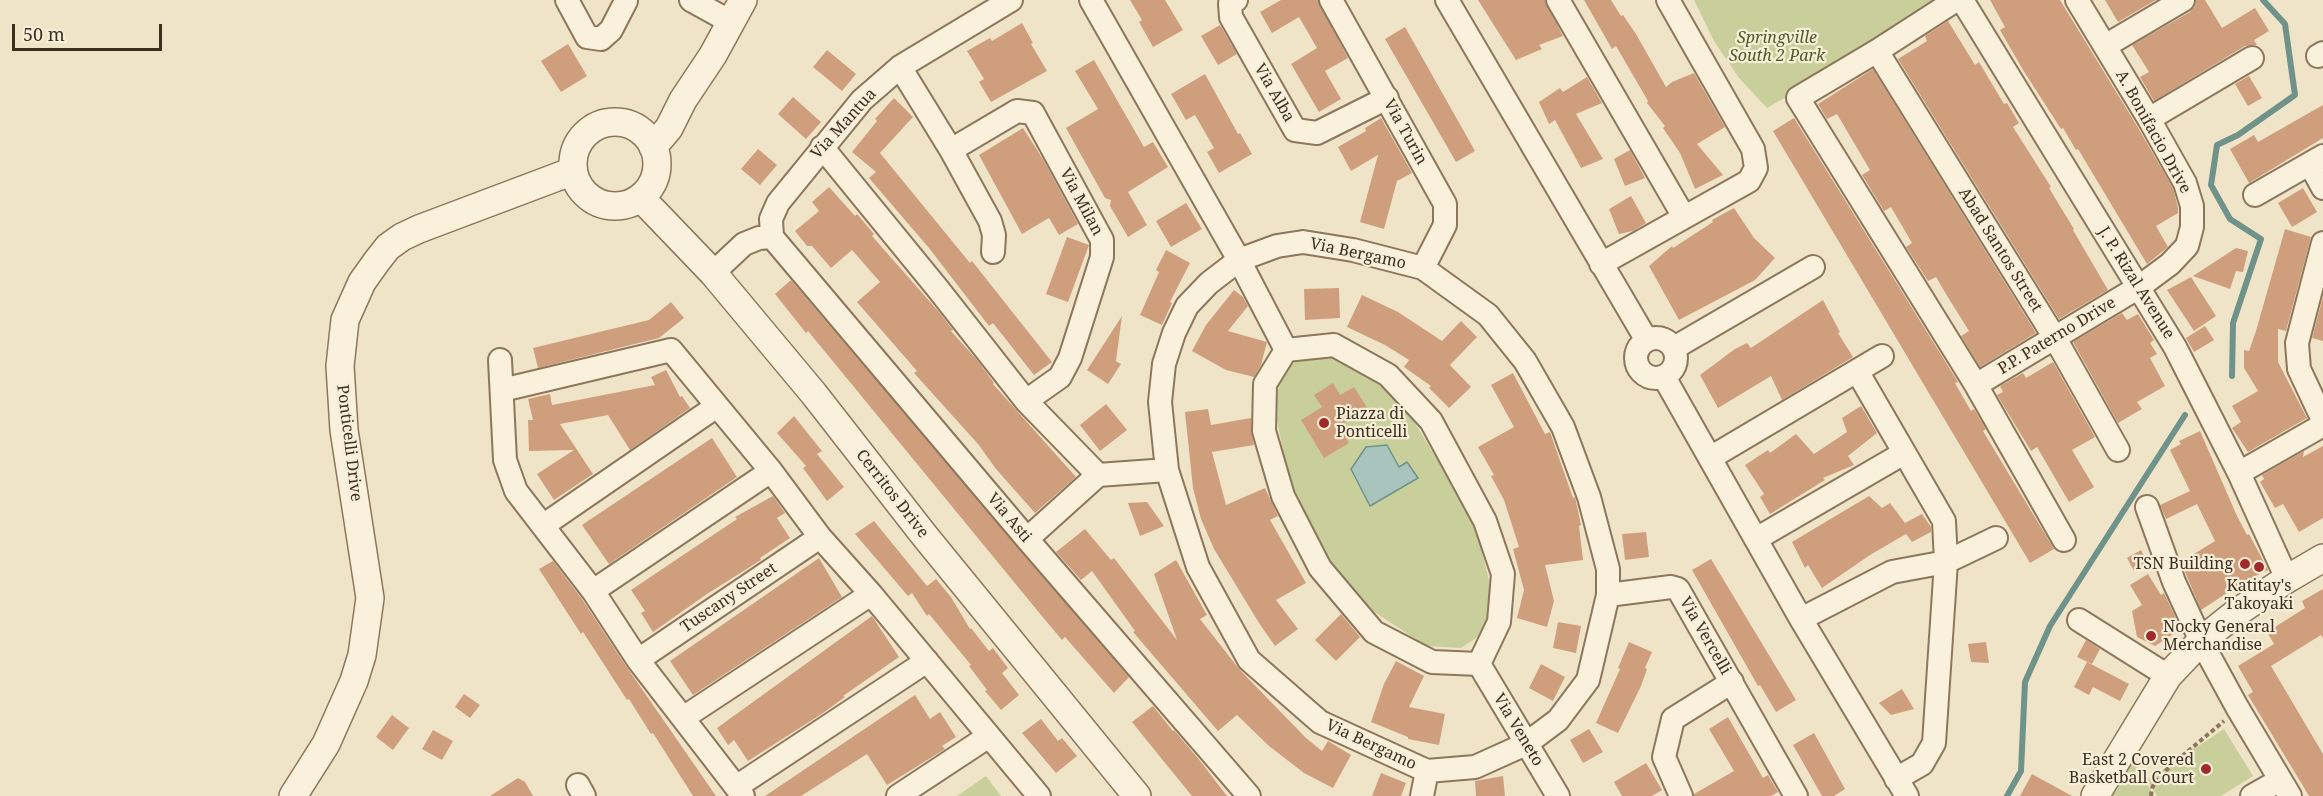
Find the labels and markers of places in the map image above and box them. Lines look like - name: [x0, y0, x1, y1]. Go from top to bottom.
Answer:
- place label: Piazza di Ponticelli: [1336, 404, 1407, 442]
- marker: Piazza di Ponticelli: [1317, 416, 1331, 430]
- place label: TSN Building: [2134, 554, 2233, 574]
- marker: TSN Building: [2238, 557, 2252, 571]
- marker: Katitay's Takoyaki: [2252, 560, 2266, 574]
- place label: Katitay's Takoyaki: [2225, 576, 2293, 614]
- place label: Nocky General Merchandise: [2163, 617, 2275, 655]
- marker: Nocky General Merchandise: [2144, 629, 2158, 643]
- place label: East 2 Covered Basketball Court: [2069, 750, 2194, 788]
- marker: East 2 Covered Basketball Court: [2199, 762, 2213, 776]

